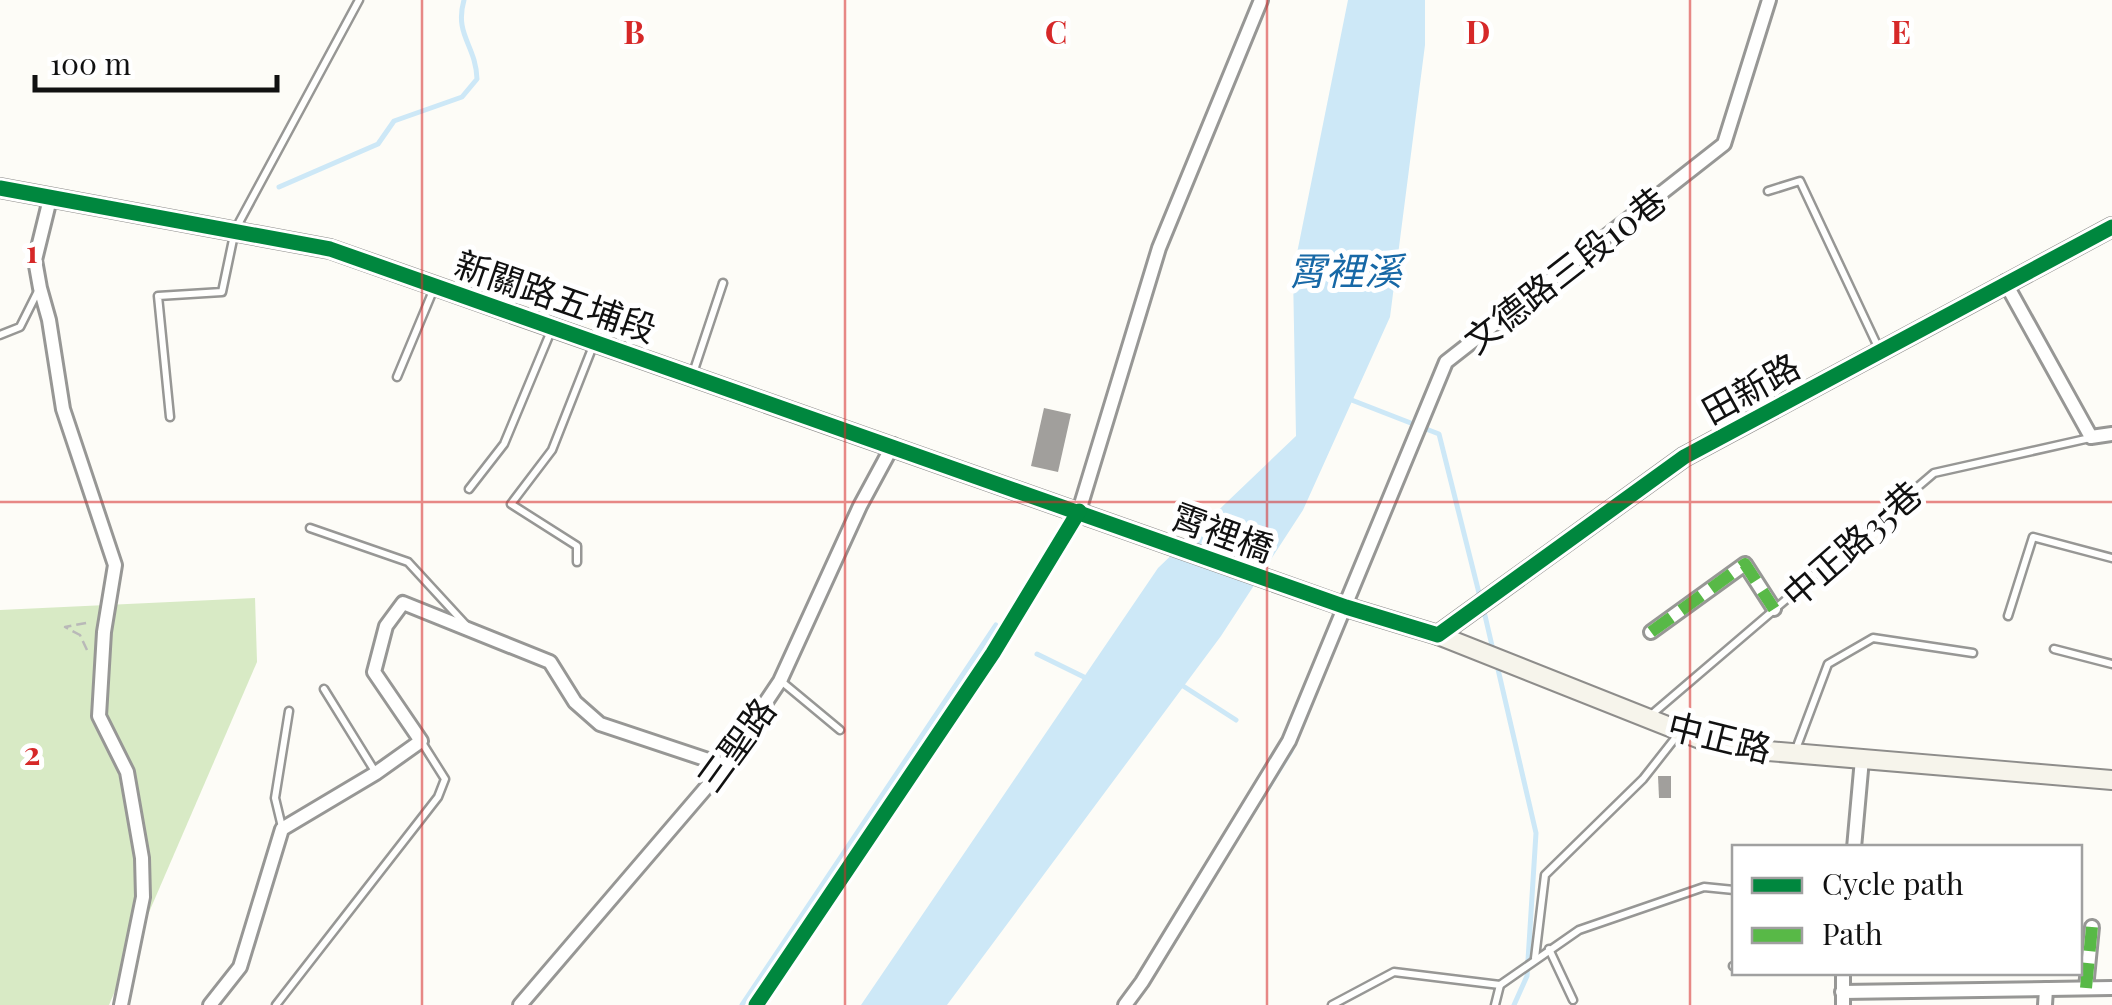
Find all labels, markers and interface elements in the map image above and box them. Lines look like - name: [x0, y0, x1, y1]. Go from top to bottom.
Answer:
- text: B: [623, 9, 645, 52]
- text: C: [1045, 9, 1067, 52]
- text: D: [1466, 9, 1490, 52]
- text: E: [1891, 9, 1911, 52]
- scale bar: [35, 30, 278, 92]
- text: 100 m: [50, 43, 132, 83]
- street label: 文德路三段10巷: [1453, 175, 1675, 363]
- text: 1: [26, 228, 38, 271]
- street label: 新關路五埔段: [449, 239, 663, 351]
- water label: 霄裡溪: [1288, 244, 1407, 295]
- street label: 田新路: [1693, 341, 1807, 433]
- street label: 中正路35巷: [1771, 469, 1931, 617]
- street label: 霄裡橋: [1166, 491, 1280, 571]
- street label: 三聖路: [685, 688, 785, 800]
- street label: 中正路: [1663, 700, 1777, 772]
- text: 2: [24, 730, 40, 773]
- legend: [1732, 845, 2082, 975]
- text: Cycle path: [1822, 863, 1964, 903]
- text: Path: [1822, 913, 1883, 953]

